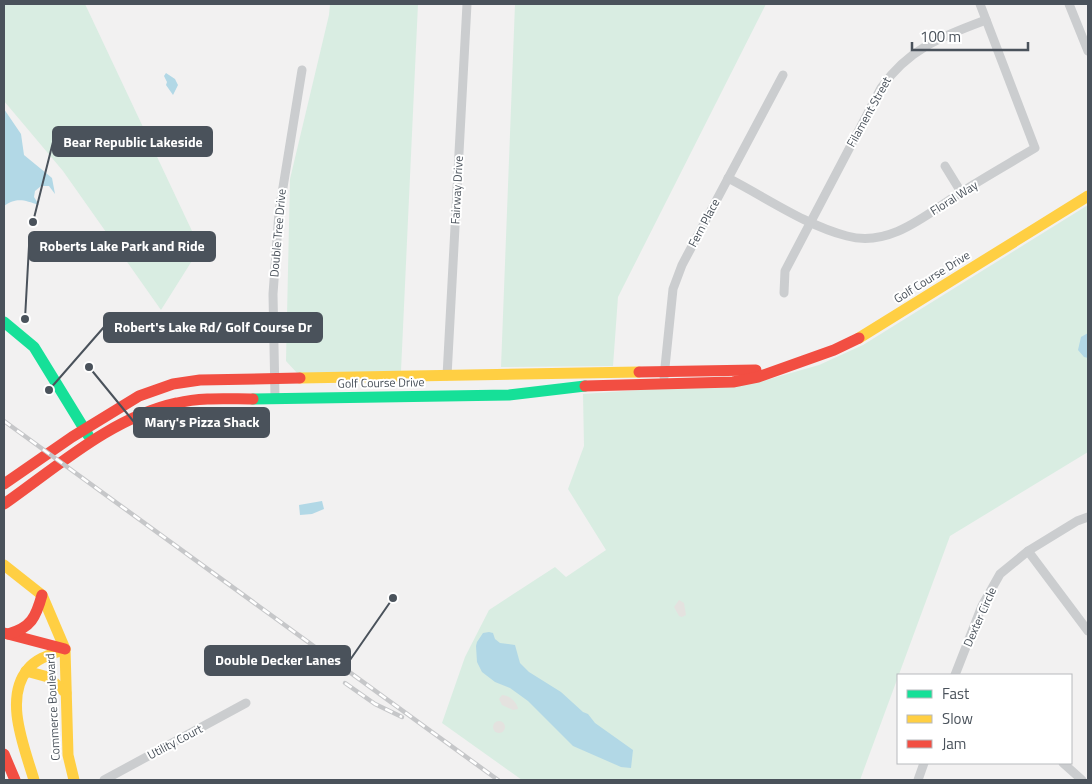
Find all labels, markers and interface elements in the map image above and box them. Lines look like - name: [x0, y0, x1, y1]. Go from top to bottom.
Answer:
- scale bar: [912, 20, 1028, 52]
- text: 100 m: [920, 25, 961, 48]
- street label: Filament Street: [841, 72, 896, 150]
- callout: Bear Republic Lakeside: [53, 127, 212, 156]
- text: Bear Republic Lakeside: [63, 131, 203, 152]
- street label: Fairway Drive: [445, 155, 468, 225]
- street label: Floral Way: [926, 175, 981, 220]
- street label: Double Tree Drive: [264, 188, 291, 278]
- street label: Fern Place: [683, 195, 724, 250]
- callout: Roberts Lake Park and Ride: [29, 232, 215, 261]
- text: Roberts Lake Park and Ride: [39, 235, 205, 256]
- street label: Golf Course Drive: [890, 245, 974, 308]
- callout: Robert's Lake Rd/ Golf Course Dr: [104, 313, 322, 342]
- text: Robert's Lake Rd/ Golf Course Dr: [114, 316, 312, 337]
- street label: Golf Course Drive: [337, 372, 425, 393]
- callout: Mary's Pizza Shack: [134, 408, 269, 437]
- text: Mary's Pizza Shack: [144, 411, 260, 432]
- street label: Dexter Circle: [958, 584, 1001, 650]
- callout: Double Decker Lanes: [205, 646, 350, 675]
- text: Double Decker Lanes: [215, 649, 341, 670]
- street label: Commerce Boulevard: [40, 653, 65, 761]
- legend: [897, 674, 1072, 764]
- text: Fast: [942, 682, 970, 705]
- text: Slow: [942, 707, 973, 730]
- street label: Utility Court: [144, 719, 206, 764]
- text: Jam: [942, 732, 966, 755]

